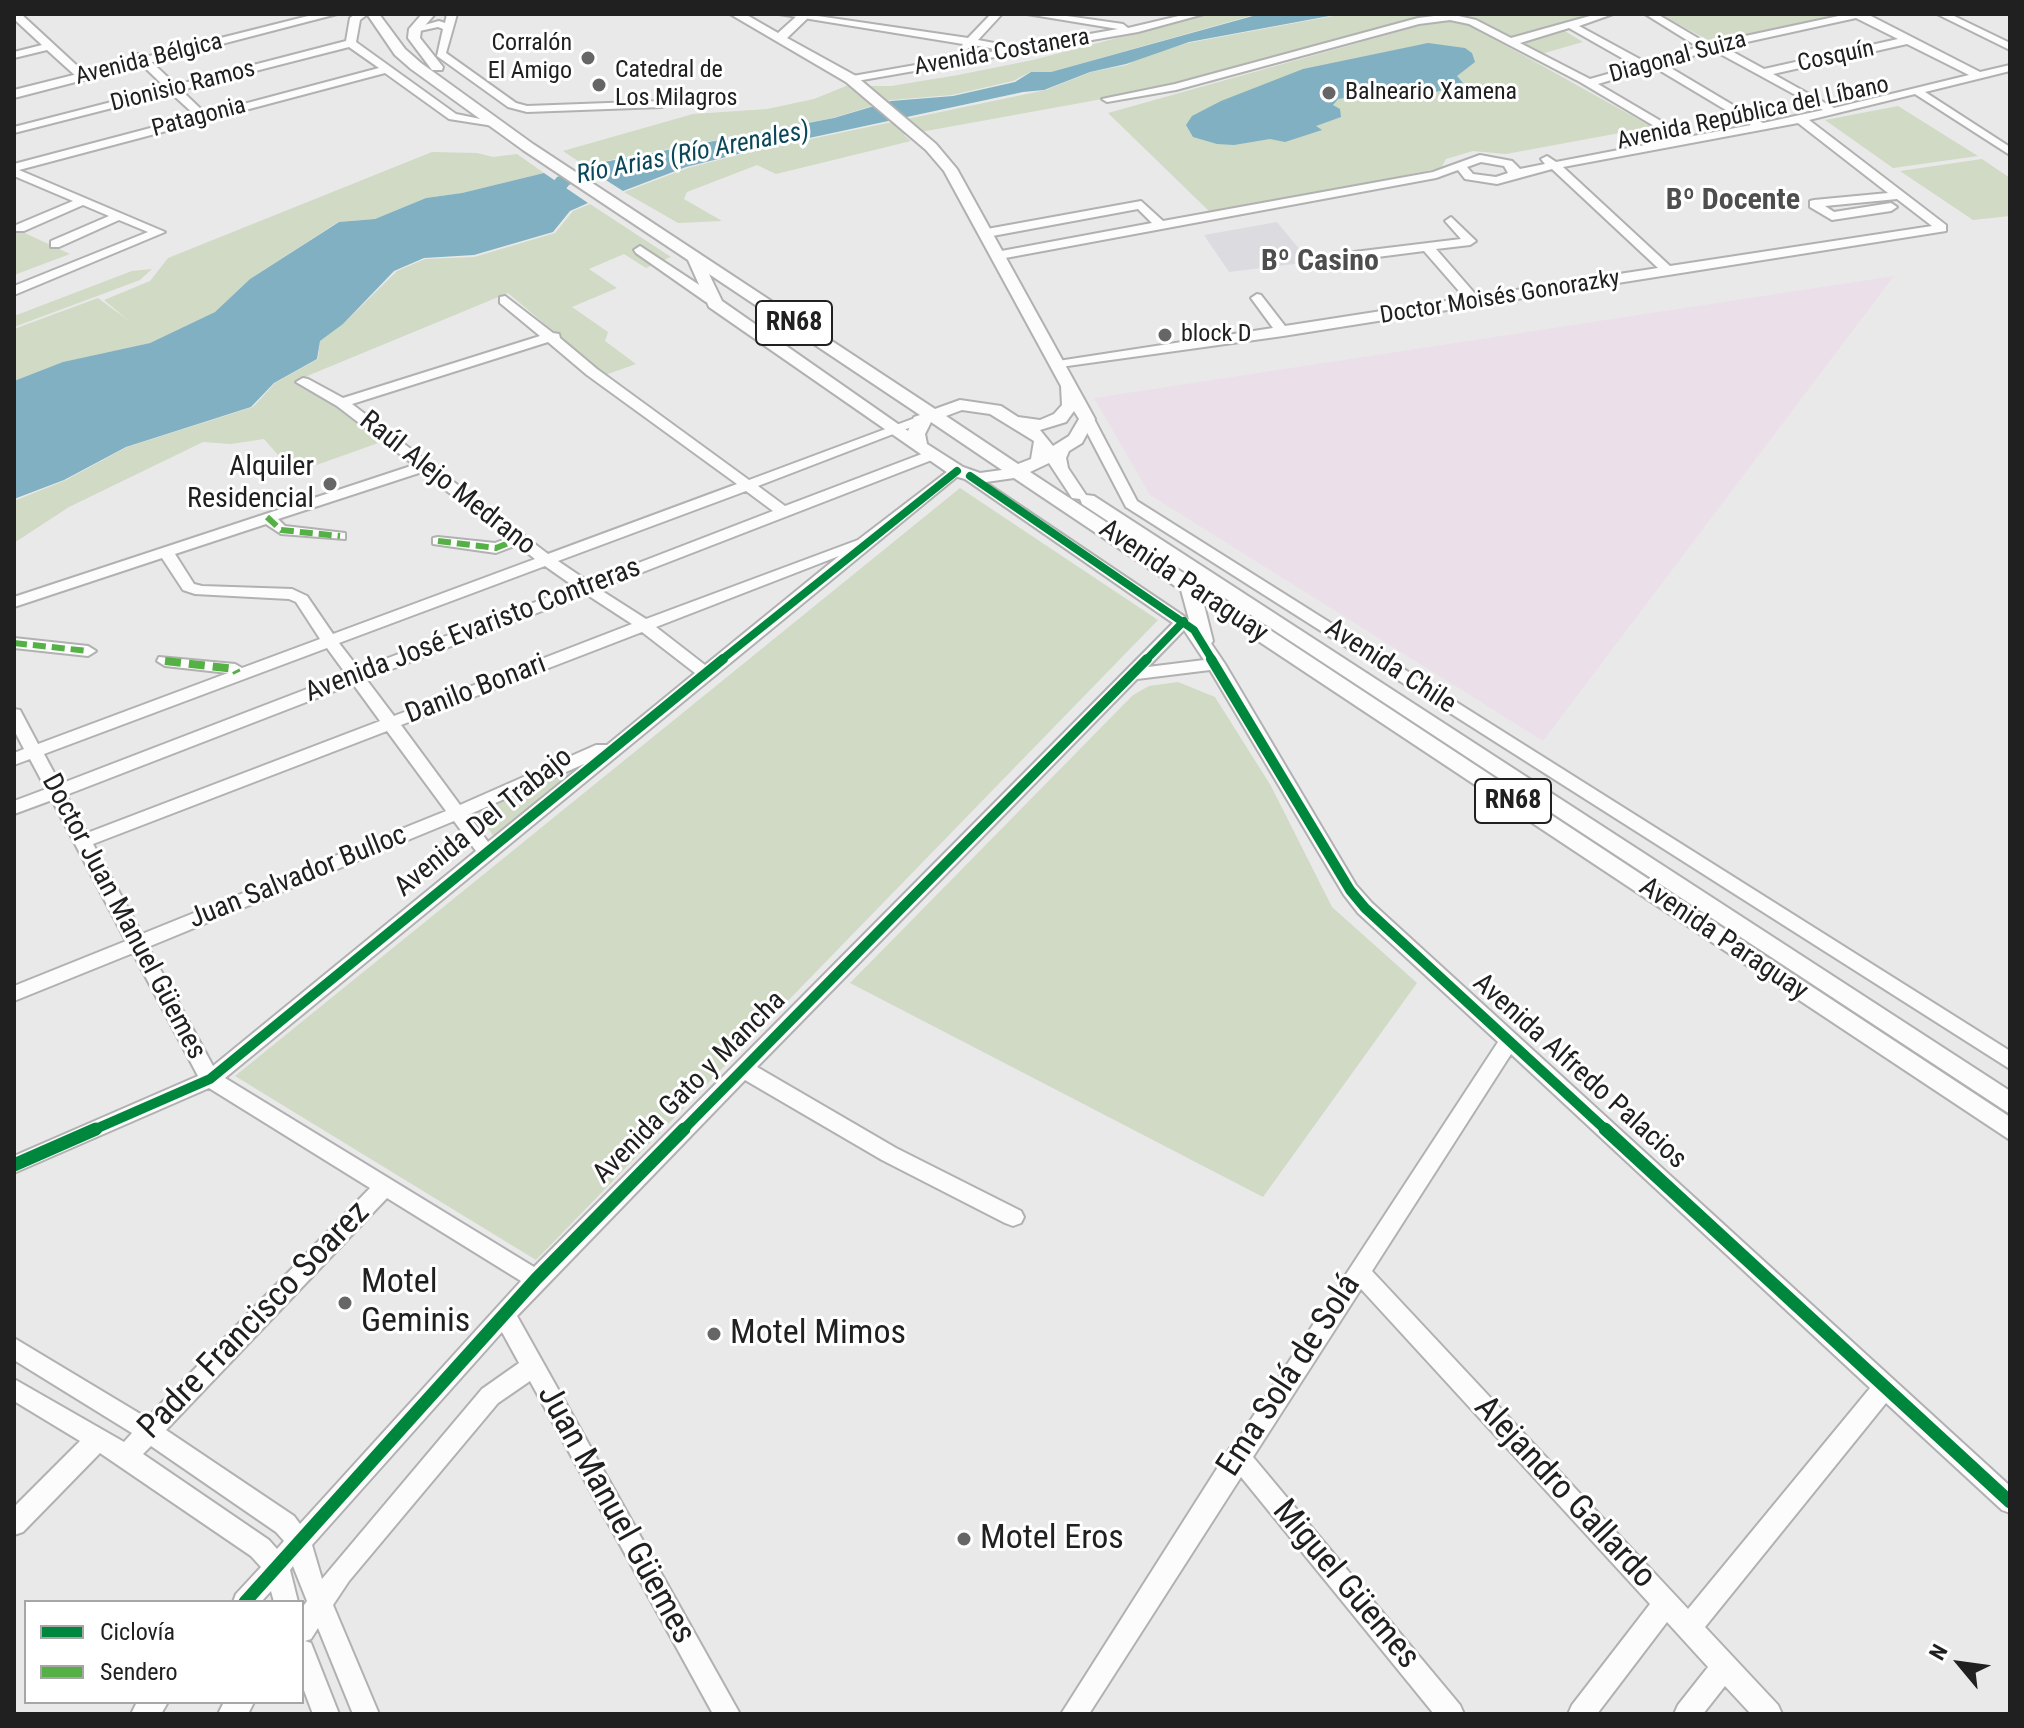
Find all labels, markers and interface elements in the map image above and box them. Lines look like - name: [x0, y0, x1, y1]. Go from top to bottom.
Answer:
- street label: Avenida Costanera: [912, 23, 1092, 83]
- street label: Diagonal Suiza: [1607, 26, 1749, 90]
- street label: Avenida Bélgica: [73, 28, 225, 92]
- place label: Corralón El Amigo: [488, 30, 572, 86]
- street label: Cosquín: [1795, 35, 1877, 79]
- marker: Corralón El Amigo: [579, 49, 597, 67]
- street label: Dionisio Ramos: [108, 55, 258, 119]
- place label: Catedral de Los Milagros: [615, 57, 737, 113]
- street label: Avenida República del Líbano: [1614, 71, 1892, 157]
- marker: Catedral de Los Milagros: [590, 76, 608, 94]
- place label: Balneario Xamena: [1345, 79, 1517, 107]
- marker: Balneario Xamena: [1320, 84, 1338, 102]
- street label: Patagonia: [149, 92, 249, 144]
- water label: Río Arias (Río Arenales): [574, 116, 812, 192]
- district label: Bº Docente: [1666, 183, 1800, 219]
- district label: Bº Casino: [1261, 244, 1379, 280]
- street label: Doctor Moisés Gonorazky: [1378, 265, 1622, 331]
- road number: RN68: [756, 301, 832, 345]
- place label: block D: [1181, 321, 1252, 349]
- marker: block D: [1156, 326, 1174, 344]
- street label: Raúl Alejo Medrano: [352, 405, 542, 563]
- place label: Alquiler Residencial: [187, 451, 314, 517]
- marker: Alquiler Residencial: [321, 475, 339, 493]
- street label: Avenida Paraguay: [1092, 513, 1274, 651]
- street label: Avenida José Evaristo Contreras: [301, 551, 645, 711]
- street label: Avenida Chile: [1318, 612, 1462, 722]
- street label: Danilo Bonari: [401, 648, 551, 732]
- street label: Avenida Del Trabajo: [389, 741, 579, 905]
- street label: Doctor Juan Manuel Güemes: [33, 769, 213, 1065]
- road number: RN68: [1475, 779, 1551, 823]
- street label: Juan Salvador Bulloc: [184, 819, 412, 937]
- street label: Avenida Paraguay: [1632, 871, 1814, 1009]
- street label: Avenida Alfredo Palacios: [1465, 967, 1693, 1177]
- street label: Avenida Gato y Mancha: [587, 985, 793, 1191]
- street label: Padre Francisco Soarez: [131, 1193, 379, 1449]
- place label: Motel Geminis: [361, 1263, 470, 1342]
- street label: Ema Solá de Solá: [1210, 1267, 1370, 1485]
- marker: Motel Geminis: [336, 1294, 354, 1312]
- place label: Motel Mimos: [730, 1314, 906, 1354]
- marker: Motel Mimos: [705, 1325, 723, 1343]
- street label: Juan Manuel Güemes: [527, 1379, 703, 1651]
- street label: Alejandro Gallardo: [1465, 1388, 1663, 1598]
- street label: Miguel Güemes: [1263, 1492, 1427, 1678]
- place label: Motel Eros: [980, 1519, 1124, 1559]
- marker: Motel Eros: [955, 1530, 973, 1548]
- legend: [24, 1600, 304, 1704]
- text: Ciclovía: [100, 1618, 175, 1646]
- north arrow: [1920, 1624, 2000, 1704]
- text: N: [1924, 1640, 1953, 1664]
- text: Sendero: [100, 1658, 178, 1686]

